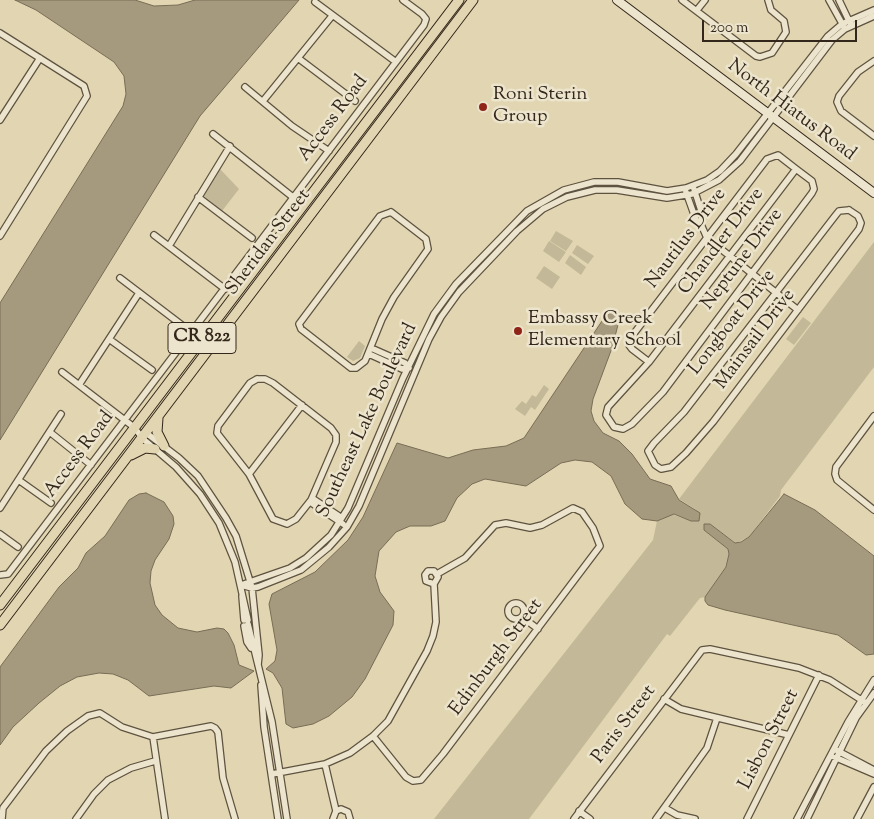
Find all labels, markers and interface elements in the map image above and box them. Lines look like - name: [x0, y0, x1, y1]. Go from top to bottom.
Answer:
- scale bar: [704, 10, 859, 42]
- text: 200 m: [710, 18, 749, 39]
- street label: North Hiatus Road: [722, 55, 860, 167]
- street label: Access Road: [294, 71, 374, 167]
- place label: Roni Sterin Group: [493, 85, 588, 129]
- marker: Roni Sterin Group: [477, 101, 489, 113]
- street label: Nautilus Drive: [642, 184, 732, 294]
- street label: Chandler Drive: [674, 184, 770, 300]
- street label: Sheridan Street: [222, 185, 316, 301]
- street label: Neptune Drive: [697, 205, 789, 315]
- street label: Longboat Drive: [685, 266, 781, 380]
- street label: Mainsail Drive: [711, 285, 801, 395]
- place label: Embassy Creek Elementary School: [528, 309, 681, 353]
- street label: Southeast Lake Boulevard: [313, 320, 423, 522]
- road number: CR 822: [168, 322, 236, 353]
- marker: Embassy Creek Elementary School: [512, 325, 524, 337]
- street label: Access Road: [40, 407, 120, 503]
- street label: Edinburgh Street: [446, 595, 548, 721]
- street label: Paris Street: [588, 681, 662, 769]
- street label: Lisbon Street: [735, 686, 805, 794]

